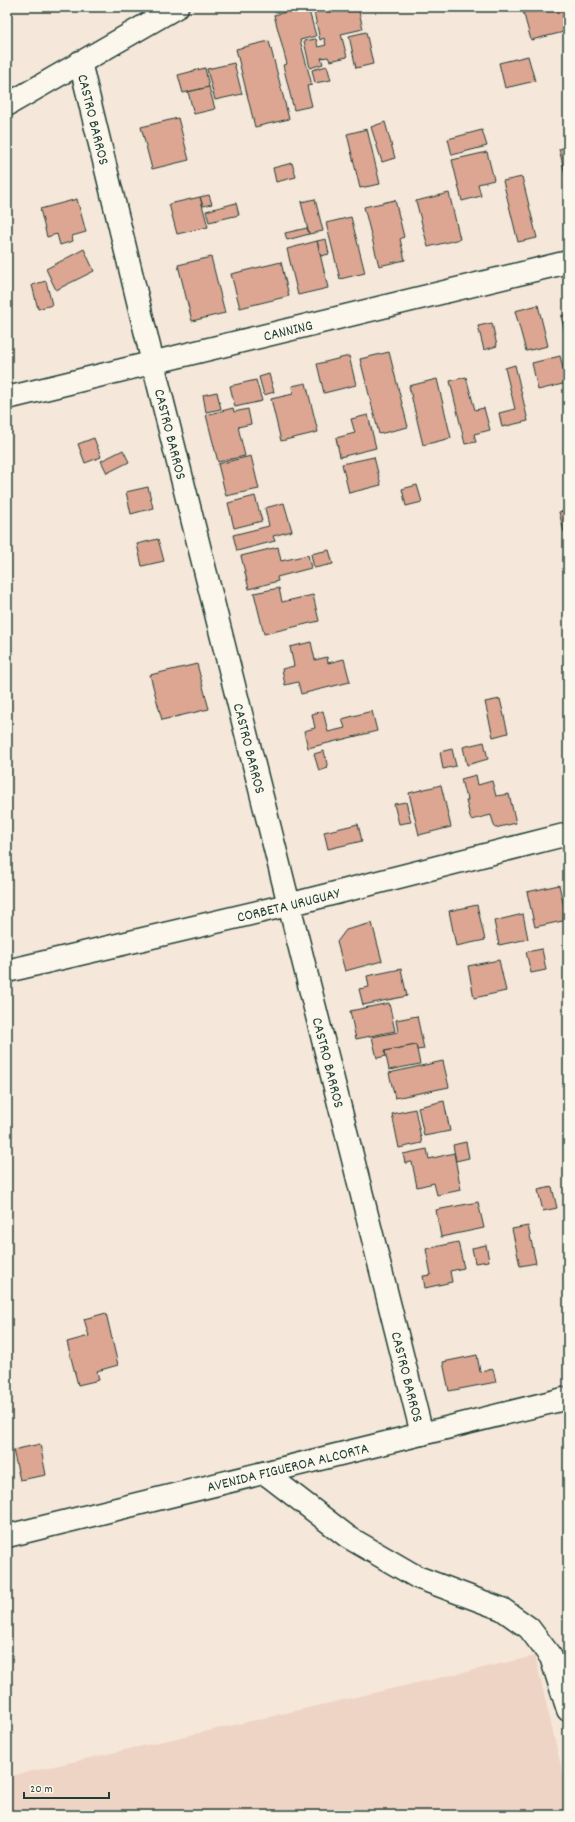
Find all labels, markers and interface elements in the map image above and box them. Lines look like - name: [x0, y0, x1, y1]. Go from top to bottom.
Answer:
- street label: CASTRO BARROS: [70, 72, 114, 168]
- street label: CANNING: [261, 315, 315, 348]
- street label: CASTRO BARROS: [147, 387, 191, 482]
- street label: CASTRO BARROS: [226, 701, 270, 796]
- street label: CORBETA URUGUAY: [235, 883, 343, 930]
- street label: CASTRO BARROS: [305, 1015, 349, 1111]
- street label: CASTRO BARROS: [384, 1330, 428, 1425]
- street label: AVENIDA FIGUEROA ALCORTA: [205, 1438, 371, 1499]
- scale bar: [24, 1774, 109, 1800]
- text: 20 m: [30, 1781, 53, 1798]

